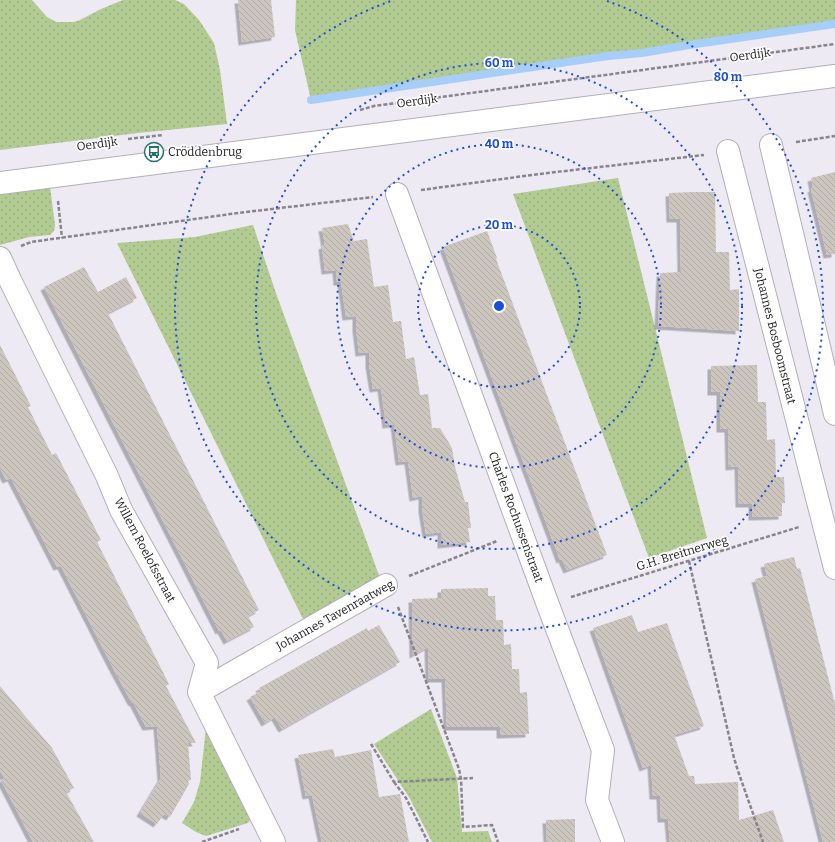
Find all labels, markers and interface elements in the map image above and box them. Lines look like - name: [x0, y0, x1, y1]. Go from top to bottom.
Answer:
- street label: Oerdijk: [729, 45, 772, 65]
- text: 60 m: [485, 56, 514, 70]
- text: 80 m: [714, 70, 743, 84]
- street label: Oerdijk: [396, 91, 439, 111]
- street label: Oerdijk: [76, 134, 119, 154]
- text: 40 m: [485, 137, 514, 151]
- bus stop icon: Cröddenbrug: [143, 141, 165, 163]
- place label: Cröddenbrug: [168, 145, 242, 159]
- text: 20 m: [485, 218, 514, 232]
- street label: Johannes Bosboomstraat: [751, 266, 799, 406]
- centre of rings: [492, 299, 506, 313]
- street label: Charles Rochussenstraat: [486, 450, 546, 585]
- street label: Willem Roelofsstraat: [111, 495, 179, 605]
- street label: G.H. Breitnerweg: [634, 532, 730, 574]
- street label: Johannes Tavenraatweg: [273, 577, 397, 654]

